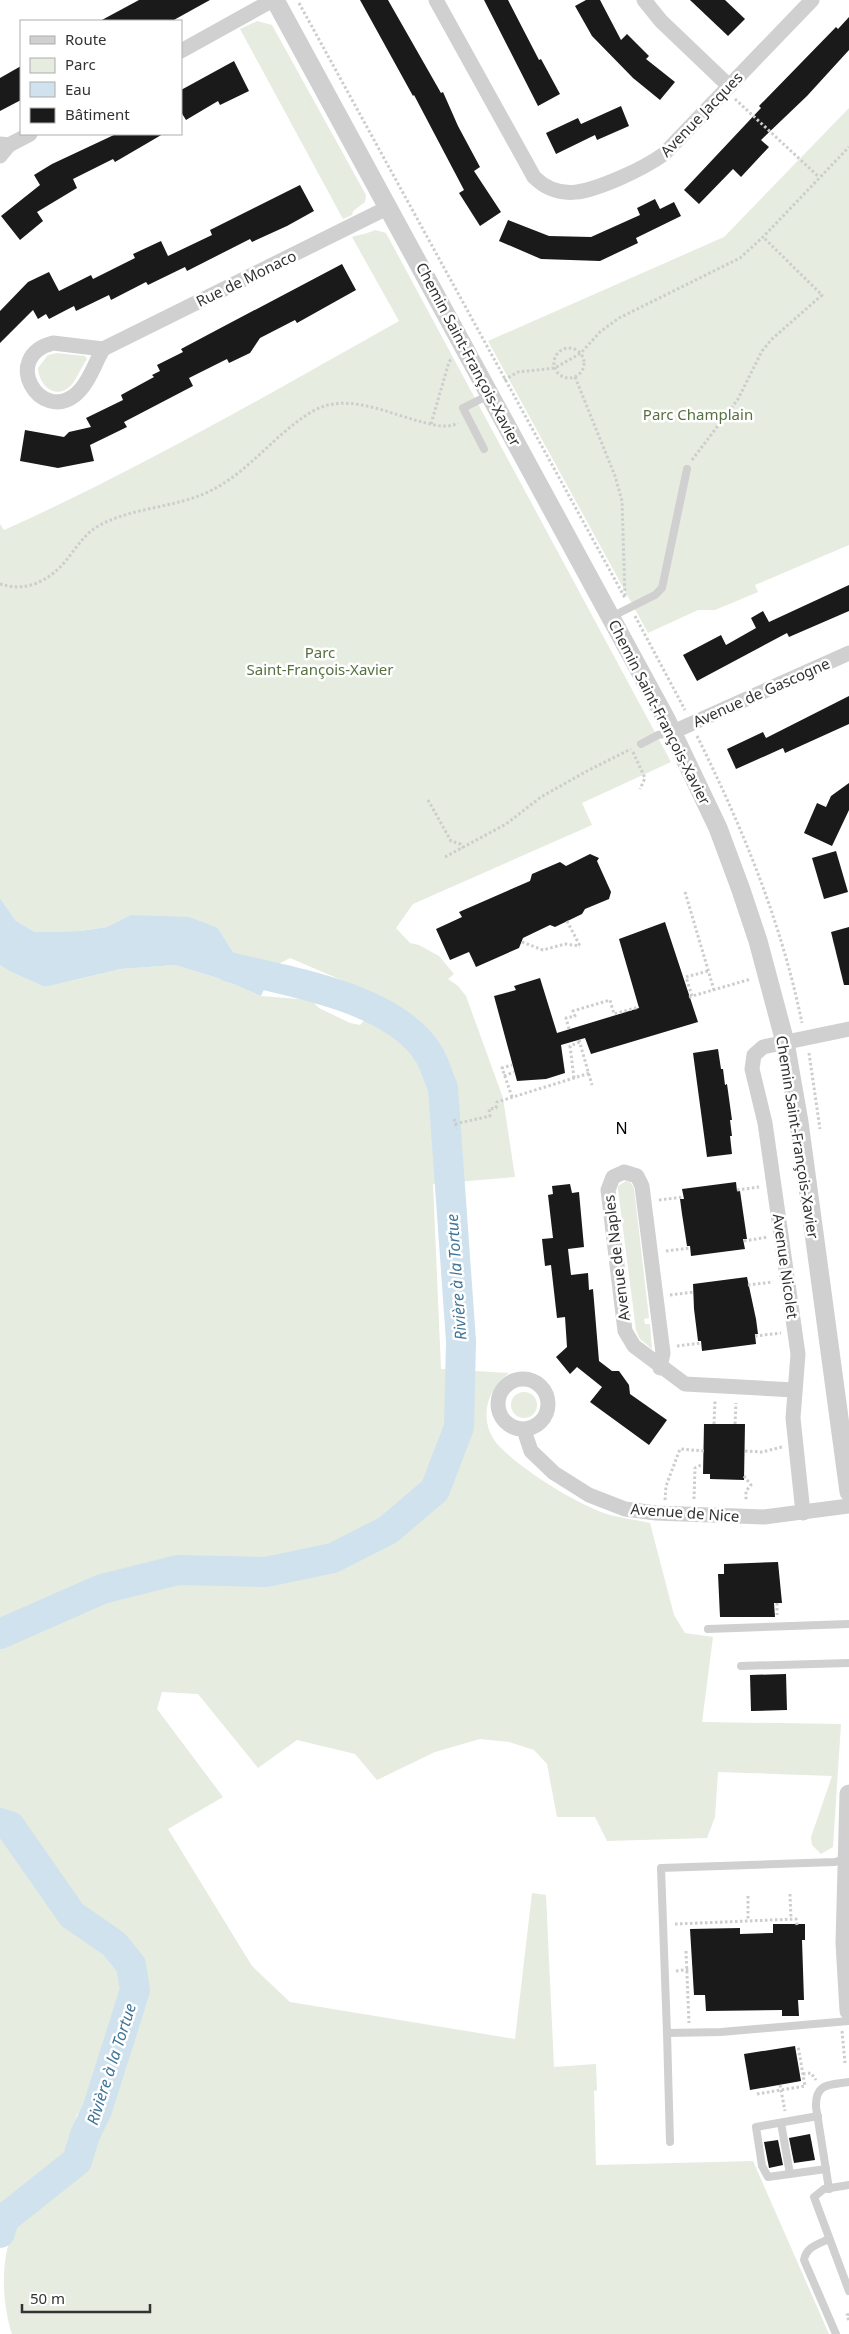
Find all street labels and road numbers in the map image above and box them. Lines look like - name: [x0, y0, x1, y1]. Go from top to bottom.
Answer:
- street label: Avenue Jacques: [655, 67, 747, 161]
- street label: Rue de Monaco: [193, 245, 299, 311]
- street label: Chemin Saint-François-Xavier: [412, 259, 526, 449]
- street label: Chemin Saint-François-Xavier: [605, 616, 715, 808]
- street label: Avenue de Gascogne: [689, 653, 833, 731]
- street label: Chemin Saint-François-Xavier: [772, 1034, 824, 1240]
- street label: Avenue de Naples: [598, 1194, 634, 1322]
- street label: Avenue Nicolet: [769, 1212, 803, 1320]
- street label: Avenue de Nice: [630, 1498, 740, 1526]

